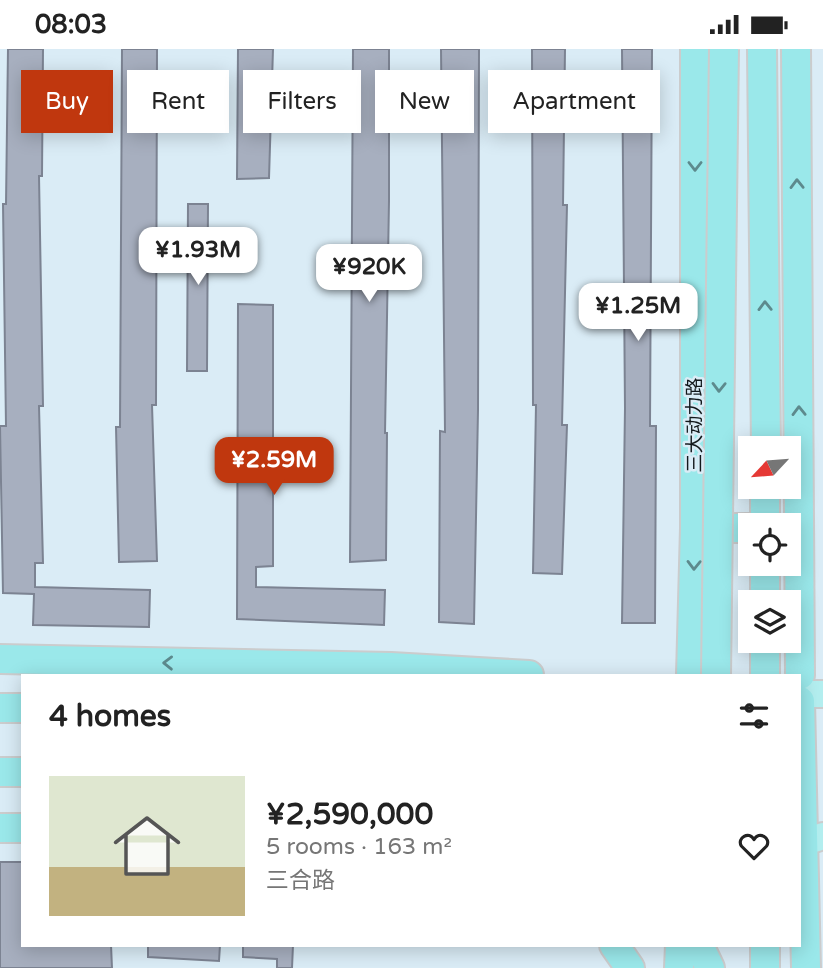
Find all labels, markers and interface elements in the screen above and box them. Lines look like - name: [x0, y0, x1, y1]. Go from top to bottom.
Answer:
- text: 08:03: [35, 9, 107, 40]
- chip: Buy: [21, 70, 113, 133]
- chip: Rent: [127, 70, 229, 133]
- chip: Filters: [243, 70, 361, 133]
- chip: New: [375, 70, 474, 133]
- chip: Apartment: [488, 70, 660, 133]
- one-way arrow: [687, 161, 703, 172]
- one-way arrow: [789, 178, 805, 189]
- pin: ¥1.93M: [141, 227, 255, 287]
- text: ¥1.93M: [155, 236, 241, 264]
- pin: ¥920K: [320, 245, 418, 304]
- text: ¥920K: [332, 253, 406, 281]
- pin: ¥1.25M: [581, 283, 695, 343]
- text: ¥1.25M: [595, 292, 681, 320]
- one-way arrow: [757, 301, 772, 312]
- street label: 三大动力路: [684, 377, 706, 473]
- one-way arrow: [711, 382, 727, 392]
- one-way arrow: [791, 406, 807, 416]
- north arrow: [738, 436, 802, 499]
- map controls: [738, 436, 801, 653]
- pin: ¥2.59M: [217, 437, 331, 497]
- text: ¥2.59M: [231, 446, 317, 474]
- button: locate: [738, 513, 801, 576]
- one-way arrow: [686, 560, 702, 571]
- button: layers: [738, 590, 801, 653]
- one-way arrow: [162, 655, 173, 670]
- icon: filters: [735, 697, 773, 735]
- text: 4 homes: [49, 698, 171, 735]
- text: ¥2,590,000: [266, 796, 433, 833]
- icon: home: [105, 804, 189, 888]
- icon: heart: [735, 827, 773, 865]
- text: 5 rooms · 163 m²: [266, 833, 452, 861]
- text: 三合路: [266, 867, 335, 895]

